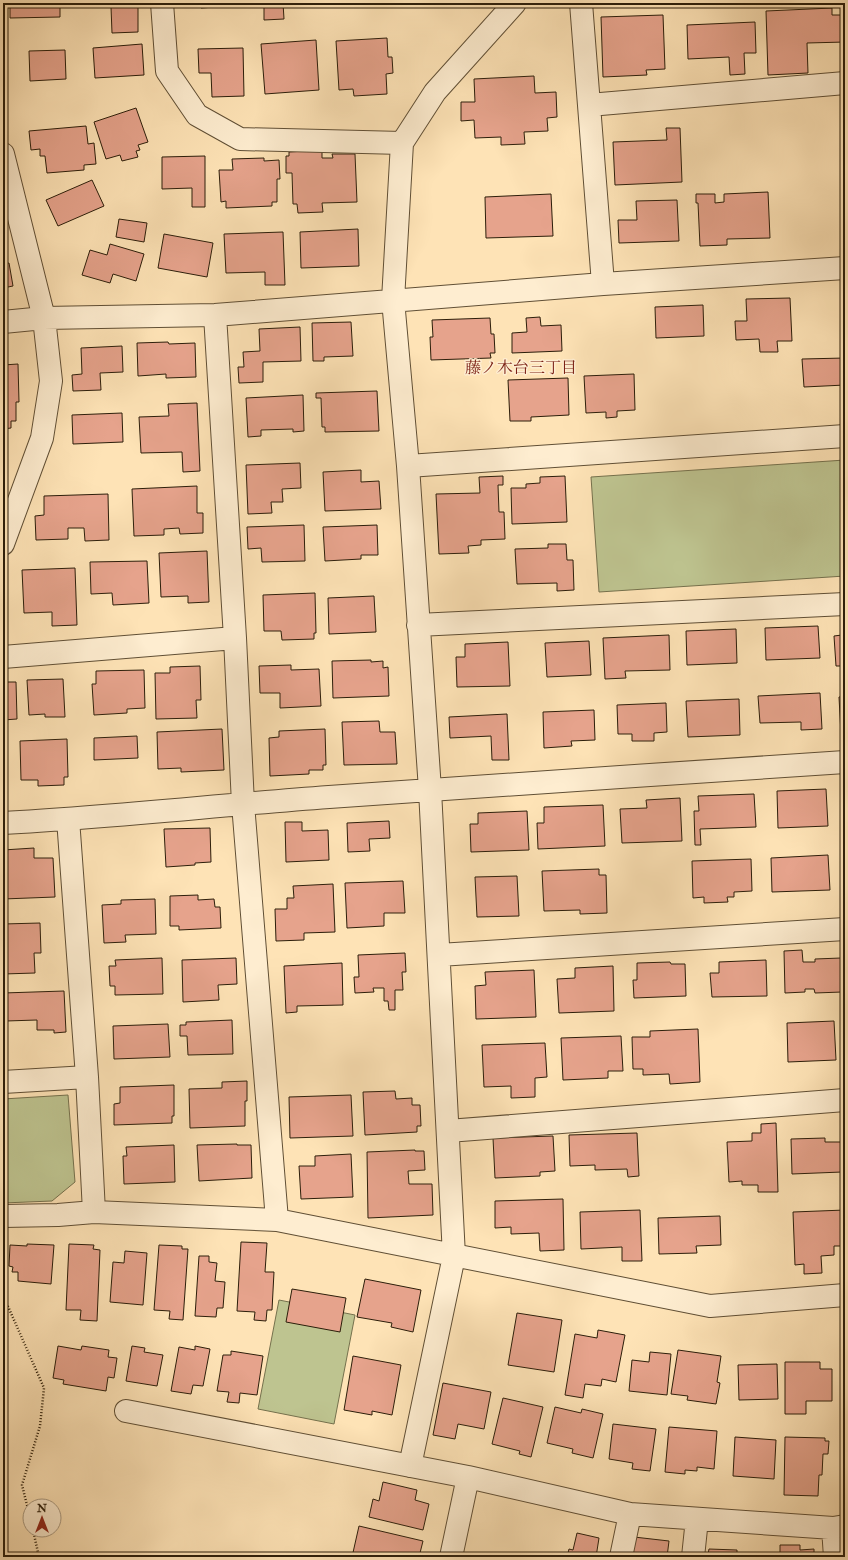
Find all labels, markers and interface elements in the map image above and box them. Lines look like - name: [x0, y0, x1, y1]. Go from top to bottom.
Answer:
- district label: 藤ノ木台三丁目: [465, 358, 577, 378]
- north arrow: [22, 1498, 62, 1538]
- text: N: [36, 1502, 48, 1515]

